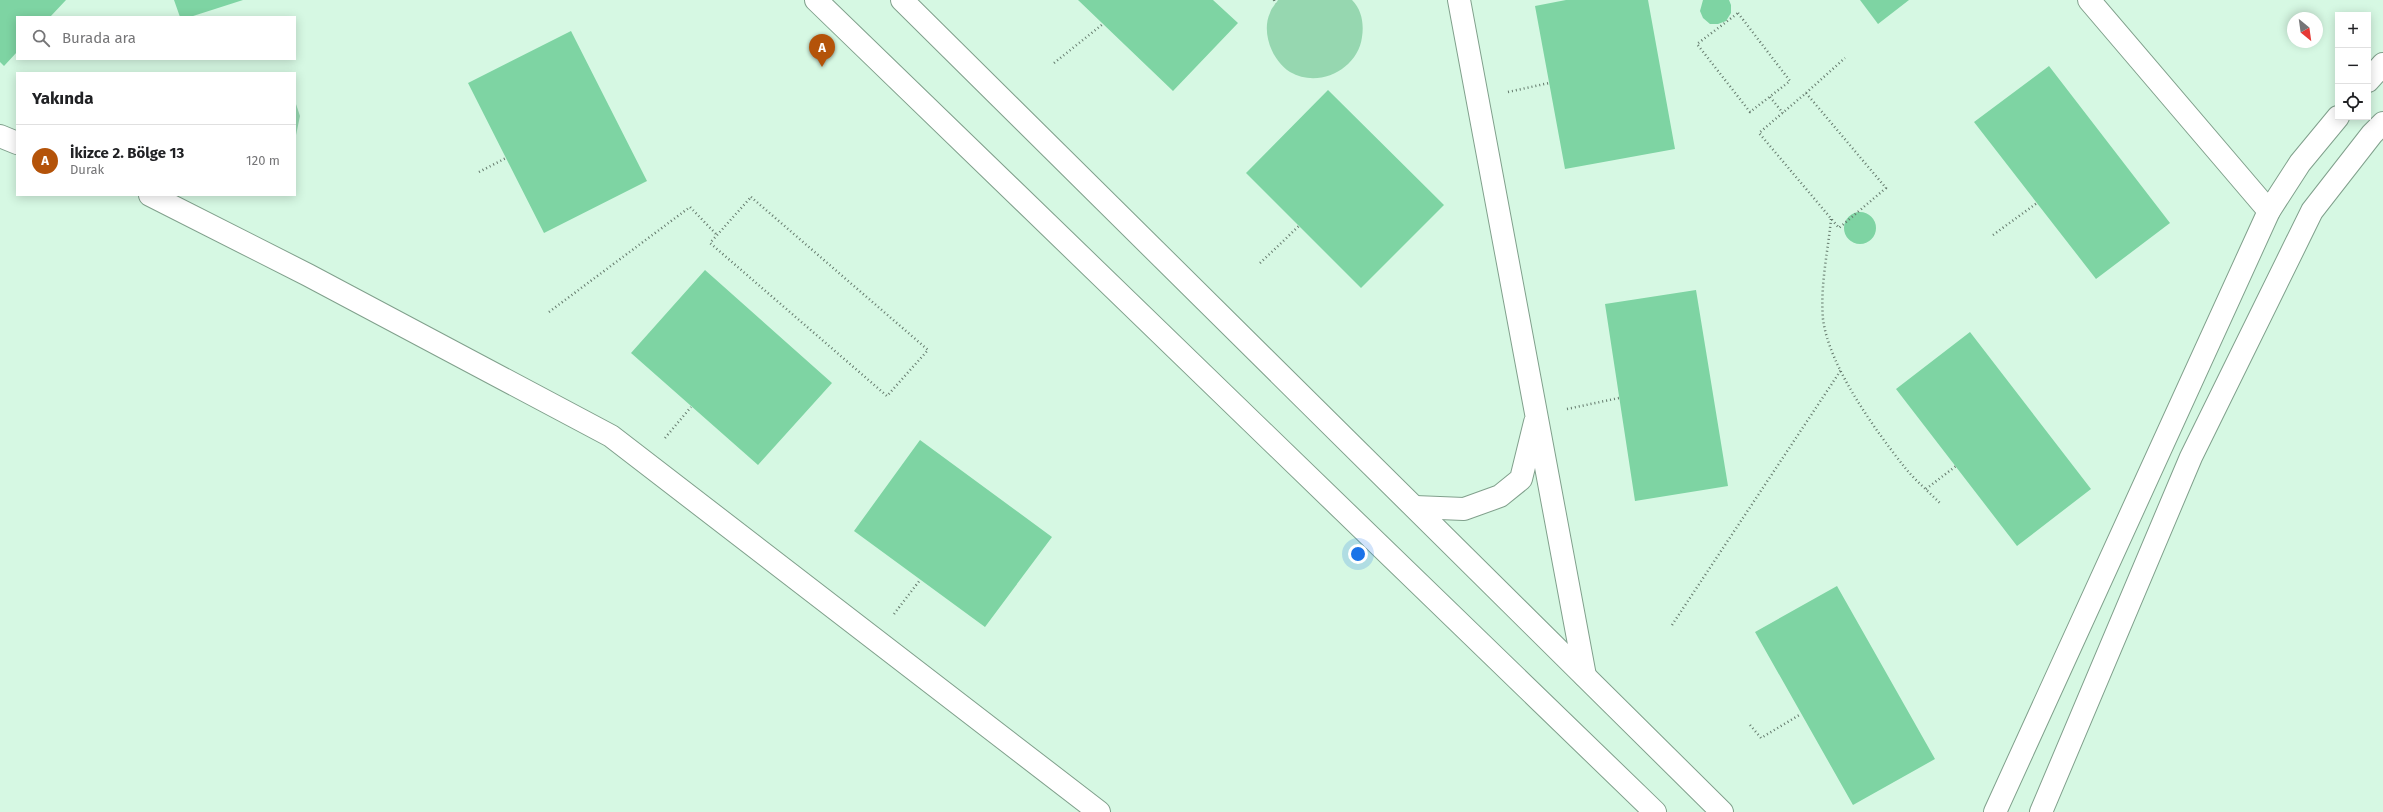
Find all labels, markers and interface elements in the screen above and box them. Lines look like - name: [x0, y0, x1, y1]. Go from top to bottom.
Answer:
- north arrow: [2287, 12, 2323, 48]
- map controls: [2335, 12, 2371, 120]
- button: +: [2335, 12, 2371, 48]
- search box: [16, 16, 296, 60]
- icon: search: [30, 27, 52, 49]
- text: Burada ara: [62, 29, 136, 47]
- pin: A: [809, 34, 835, 67]
- button: −: [2335, 48, 2371, 84]
- button: locate: [2335, 84, 2371, 120]
- text: Yakında: [32, 88, 93, 109]
- text: İkizce 2. Bölge 13: [70, 144, 184, 162]
- text: A: [41, 153, 49, 168]
- text: 120 m: [246, 153, 280, 168]
- text: Durak: [70, 162, 104, 177]
- your location: [1348, 544, 1368, 564]

